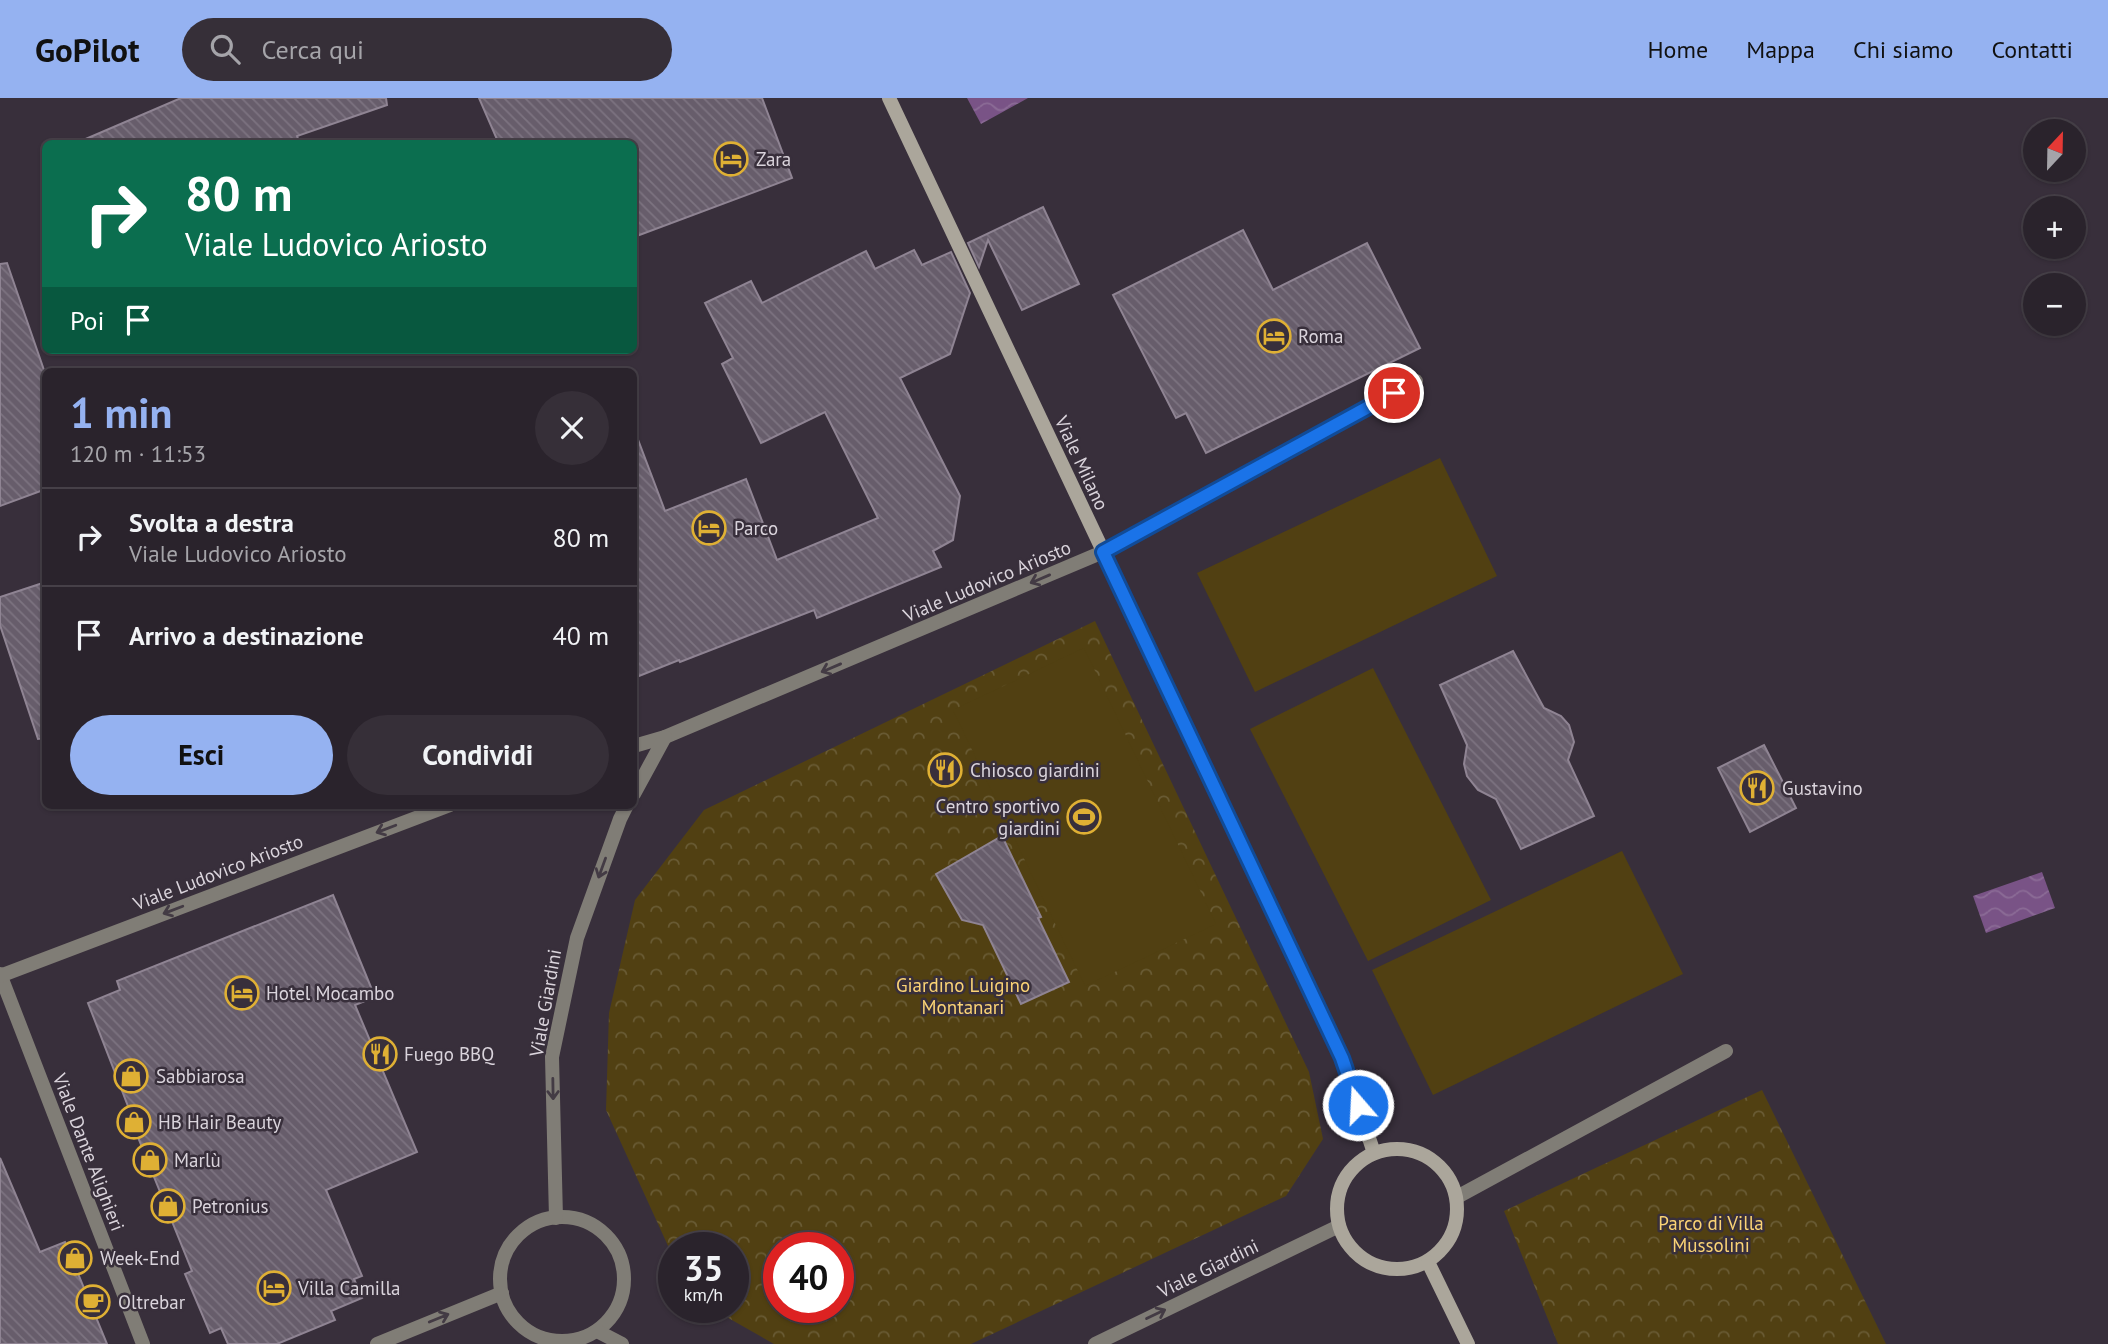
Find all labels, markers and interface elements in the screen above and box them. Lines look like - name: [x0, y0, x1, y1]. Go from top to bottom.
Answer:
- search box: [182, 18, 672, 81]
- text: GoPilot: [35, 28, 140, 71]
- icon: search: [206, 30, 244, 68]
- text: Cerca qui: [262, 33, 364, 66]
- text: Home: [1647, 34, 1708, 65]
- text: Mappa: [1746, 34, 1815, 65]
- text: Chi siamo: [1853, 34, 1953, 65]
- text: Contatti: [1991, 34, 2073, 65]
- north arrow: [2023, 119, 2086, 182]
- map controls: [2023, 119, 2086, 336]
- hotel icon: Zara: [712, 140, 750, 178]
- place label: Zara: [756, 147, 791, 171]
- text: 80 m: [185, 161, 292, 225]
- icon: right: [70, 168, 161, 259]
- button: +: [2023, 196, 2086, 259]
- text: Viale Ludovico Ariosto: [185, 223, 488, 265]
- button: −: [2023, 273, 2086, 336]
- icon: arrive: [119, 301, 157, 339]
- text: Poi: [70, 304, 105, 337]
- hotel icon: Roma: [1255, 317, 1293, 355]
- place label: Roma: [1298, 324, 1343, 348]
- pin: [1364, 363, 1424, 423]
- icon: arrive: [1375, 374, 1413, 412]
- text: 1 min: [70, 385, 172, 440]
- button: close: [535, 391, 609, 465]
- street label: Viale Milano: [1049, 411, 1114, 514]
- text: 120 m · 11:53: [70, 439, 206, 468]
- text: Svolta a destra: [129, 506, 294, 539]
- hotel icon: Parco: [690, 509, 728, 547]
- place label: Parco: [734, 516, 778, 540]
- icon: right: [70, 518, 108, 556]
- text: 80 m: [553, 521, 609, 554]
- street label: Viale Ludovico Ariosto: [899, 535, 1074, 628]
- text: Viale Ludovico Ariosto: [129, 539, 347, 568]
- one-way arrow: [1030, 573, 1052, 586]
- icon: arrive: [70, 616, 108, 654]
- text: Arrivo a destinazione: [129, 619, 364, 652]
- text: 40 m: [553, 619, 609, 652]
- one-way arrow: [821, 662, 842, 675]
- button: Esci: [70, 715, 333, 795]
- button: Condividi: [347, 715, 609, 795]
- restaurant icon: Chiosco giardini: [926, 751, 964, 789]
- place label: Chiosco giardini: [970, 758, 1100, 782]
- restaurant icon: Gustavino: [1738, 769, 1776, 807]
- place label: Gustavino: [1782, 776, 1863, 800]
- place label: Centro sportivo giardini: [935, 794, 1060, 840]
- sports icon: Centro sportivo giardini: [1065, 798, 1103, 836]
- one-way arrow: [375, 824, 397, 837]
- street label: Viale Ludovico Ariosto: [129, 829, 306, 916]
- one-way arrow: [595, 857, 607, 879]
- one-way arrow: [163, 905, 185, 917]
- street label: Viale Giardini: [524, 947, 566, 1060]
- park label: Giardino Luigino Montanari: [896, 973, 1030, 1019]
- hotel icon: Hotel Mocambo: [223, 974, 261, 1012]
- place label: Hotel Mocambo: [266, 981, 395, 1005]
- restaurant icon: Fuego BBQ: [361, 1035, 399, 1073]
- place label: Fuego BBQ: [404, 1042, 495, 1066]
- shop icon: Sabbiarosa: [112, 1057, 150, 1095]
- place label: Sabbiarosa: [156, 1064, 245, 1088]
- position arrow: [1321, 1068, 1395, 1142]
- street label: Viale Dante Alighieri: [48, 1069, 130, 1234]
- one-way arrow: [546, 1077, 560, 1100]
- shop icon: HB Hair Beauty: [115, 1103, 153, 1141]
- place label: HB Hair Beauty: [158, 1110, 282, 1134]
- shop icon: Marlù: [131, 1141, 169, 1179]
- place label: Marlù: [174, 1148, 221, 1172]
- shop icon: Petronius: [149, 1187, 187, 1225]
- place label: Petronius: [192, 1194, 268, 1218]
- park label: Parco di Villa Mussolini: [1658, 1211, 1764, 1257]
- speed limit sign: 40: [763, 1232, 854, 1323]
- street label: Viale Giardini: [1153, 1233, 1262, 1303]
- shop icon: Week-End: [56, 1239, 94, 1277]
- text: 35: [684, 1245, 723, 1291]
- place label: Week-End: [100, 1246, 180, 1270]
- hotel icon: Villa Camilla: [255, 1269, 293, 1307]
- place label: Villa Camilla: [297, 1276, 400, 1300]
- cafe icon: Oltrebar: [74, 1283, 112, 1321]
- text: km/h: [684, 1283, 723, 1306]
- place label: Oltrebar: [118, 1290, 186, 1314]
- one-way arrow: [1145, 1307, 1166, 1321]
- one-way arrow: [428, 1311, 450, 1324]

